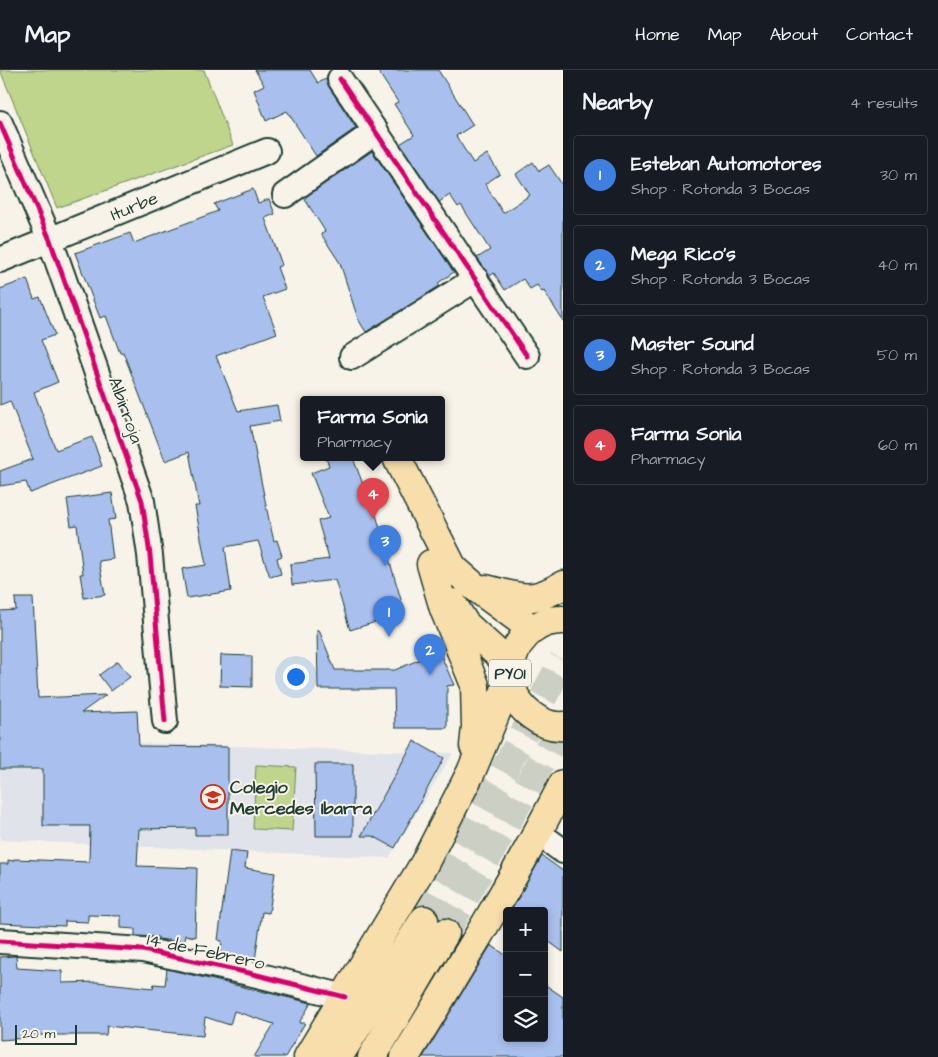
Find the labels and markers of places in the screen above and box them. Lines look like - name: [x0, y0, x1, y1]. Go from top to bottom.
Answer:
- pin: 4: [357, 478, 389, 519]
- pin: 3: [369, 525, 401, 566]
- pin: 1: [373, 596, 405, 637]
- pin: 2: [414, 634, 446, 675]
- place label: Colegio Mercedes Ibarra: [230, 775, 373, 821]
- school or university icon: Colegio Mercedes Ibarra: [200, 784, 226, 810]

